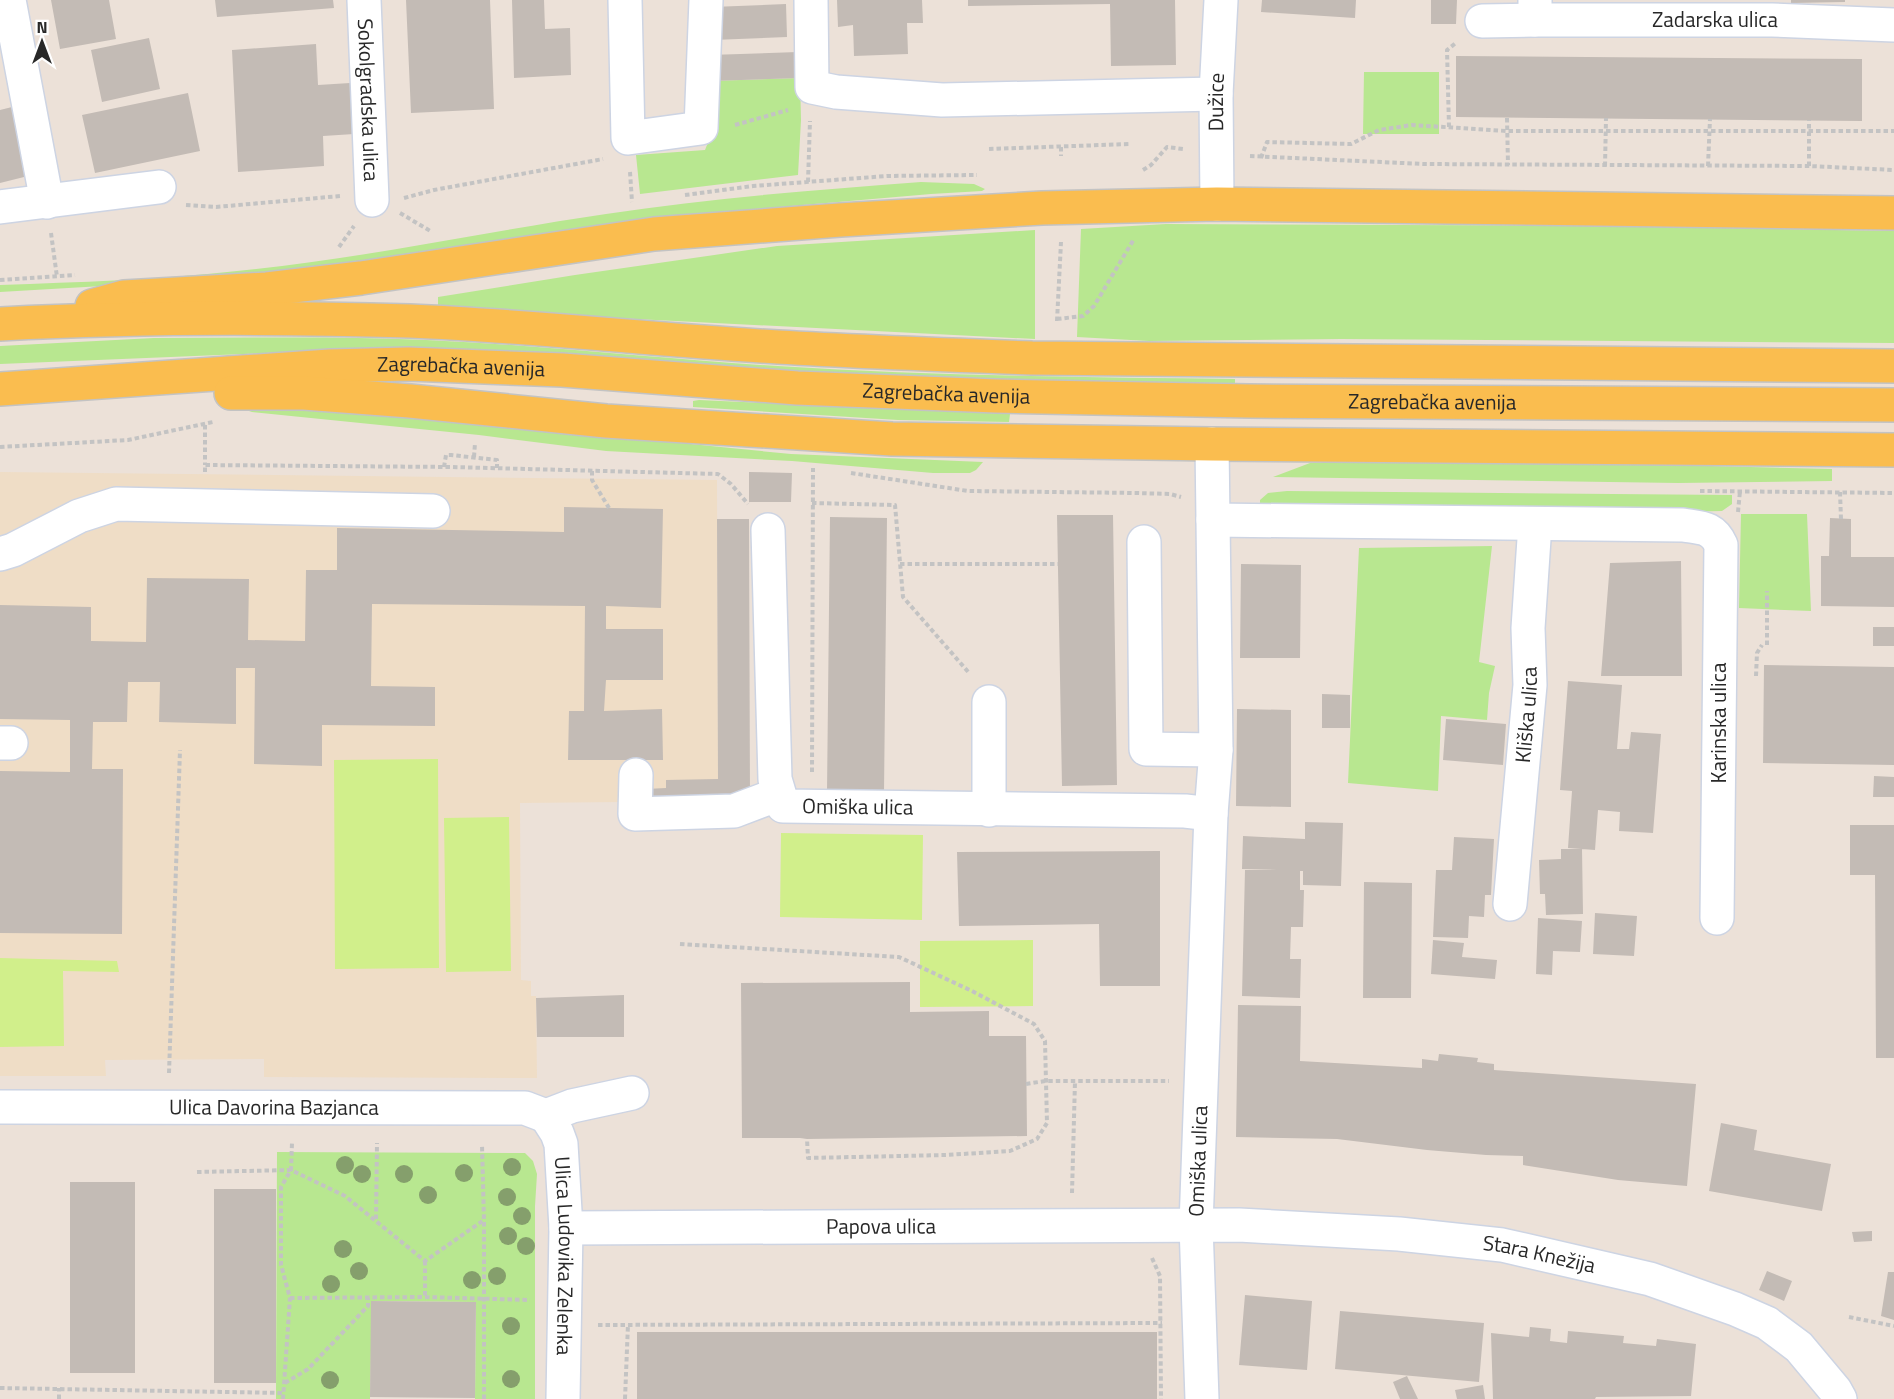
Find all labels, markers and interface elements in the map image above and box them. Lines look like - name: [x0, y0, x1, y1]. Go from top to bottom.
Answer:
- street label: Zadarska ulica: [1652, 3, 1779, 35]
- north arrow: [12, 12, 72, 72]
- text: N: [36, 15, 48, 39]
- street label: Sokolgradska ulica: [350, 18, 388, 183]
- street label: Dužice: [1199, 72, 1232, 131]
- street label: Zagrebačka avenija: [377, 347, 546, 384]
- street label: Zagrebačka avenija: [862, 374, 1031, 412]
- street label: Zagrebačka avenija: [1348, 385, 1517, 418]
- street label: Karinska ulica: [1702, 662, 1734, 783]
- street label: Kliška ulica: [1506, 666, 1545, 764]
- street label: Omiška ulica: [802, 789, 914, 823]
- street label: Ulica Davorina Bazjanca: [169, 1090, 379, 1123]
- street label: Omiška ulica: [1179, 1104, 1215, 1217]
- street label: Ulica Ludovika Zelenka: [547, 1155, 583, 1356]
- street label: Papova ulica: [826, 1209, 937, 1242]
- street label: Stara Knežija: [1481, 1226, 1599, 1281]

